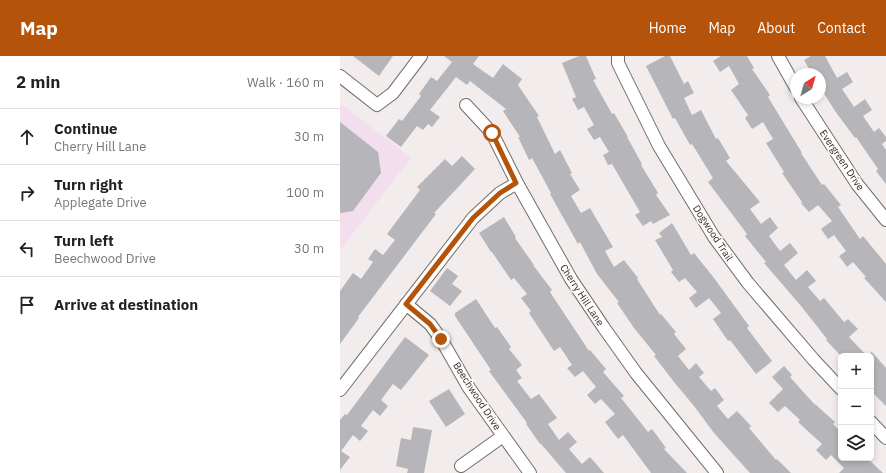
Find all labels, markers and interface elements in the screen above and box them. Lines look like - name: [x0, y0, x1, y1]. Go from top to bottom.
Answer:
- text: Map: [20, 16, 58, 40]
- text: Home: [649, 19, 686, 37]
- text: Map: [708, 19, 735, 37]
- text: About: [757, 19, 795, 37]
- text: Contact: [817, 19, 866, 37]
- north arrow: [790, 68, 826, 104]
- text: 2 min: [16, 71, 60, 93]
- text: Walk · 160 m: [247, 74, 324, 91]
- text: Continue: [54, 119, 118, 138]
- route start: [483, 124, 501, 142]
- icon: ahead: [16, 126, 38, 148]
- street label: Evergreen Drive: [817, 127, 867, 193]
- text: 30 m: [294, 128, 324, 145]
- text: Cherry Hill Lane: [54, 138, 146, 155]
- text: Turn right: [54, 175, 123, 194]
- icon: right: [16, 182, 38, 204]
- text: 100 m: [286, 184, 324, 201]
- text: Applegate Drive: [54, 194, 147, 211]
- street label: Dogwood Trail: [690, 203, 736, 264]
- text: Turn left: [54, 231, 114, 250]
- icon: left: [16, 238, 38, 260]
- text: 30 m: [294, 240, 324, 257]
- text: Beechwood Drive: [54, 250, 156, 267]
- street label: Cherry Hill Lane: [557, 262, 607, 329]
- icon: arrive: [16, 294, 38, 316]
- text: Arrive at destination: [54, 295, 198, 314]
- route end: [432, 330, 450, 348]
- map controls: [838, 353, 874, 461]
- button: +: [838, 353, 874, 389]
- street label: Beechwood Drive: [450, 360, 504, 433]
- button: −: [838, 389, 874, 425]
- button: layers: [838, 425, 874, 461]

